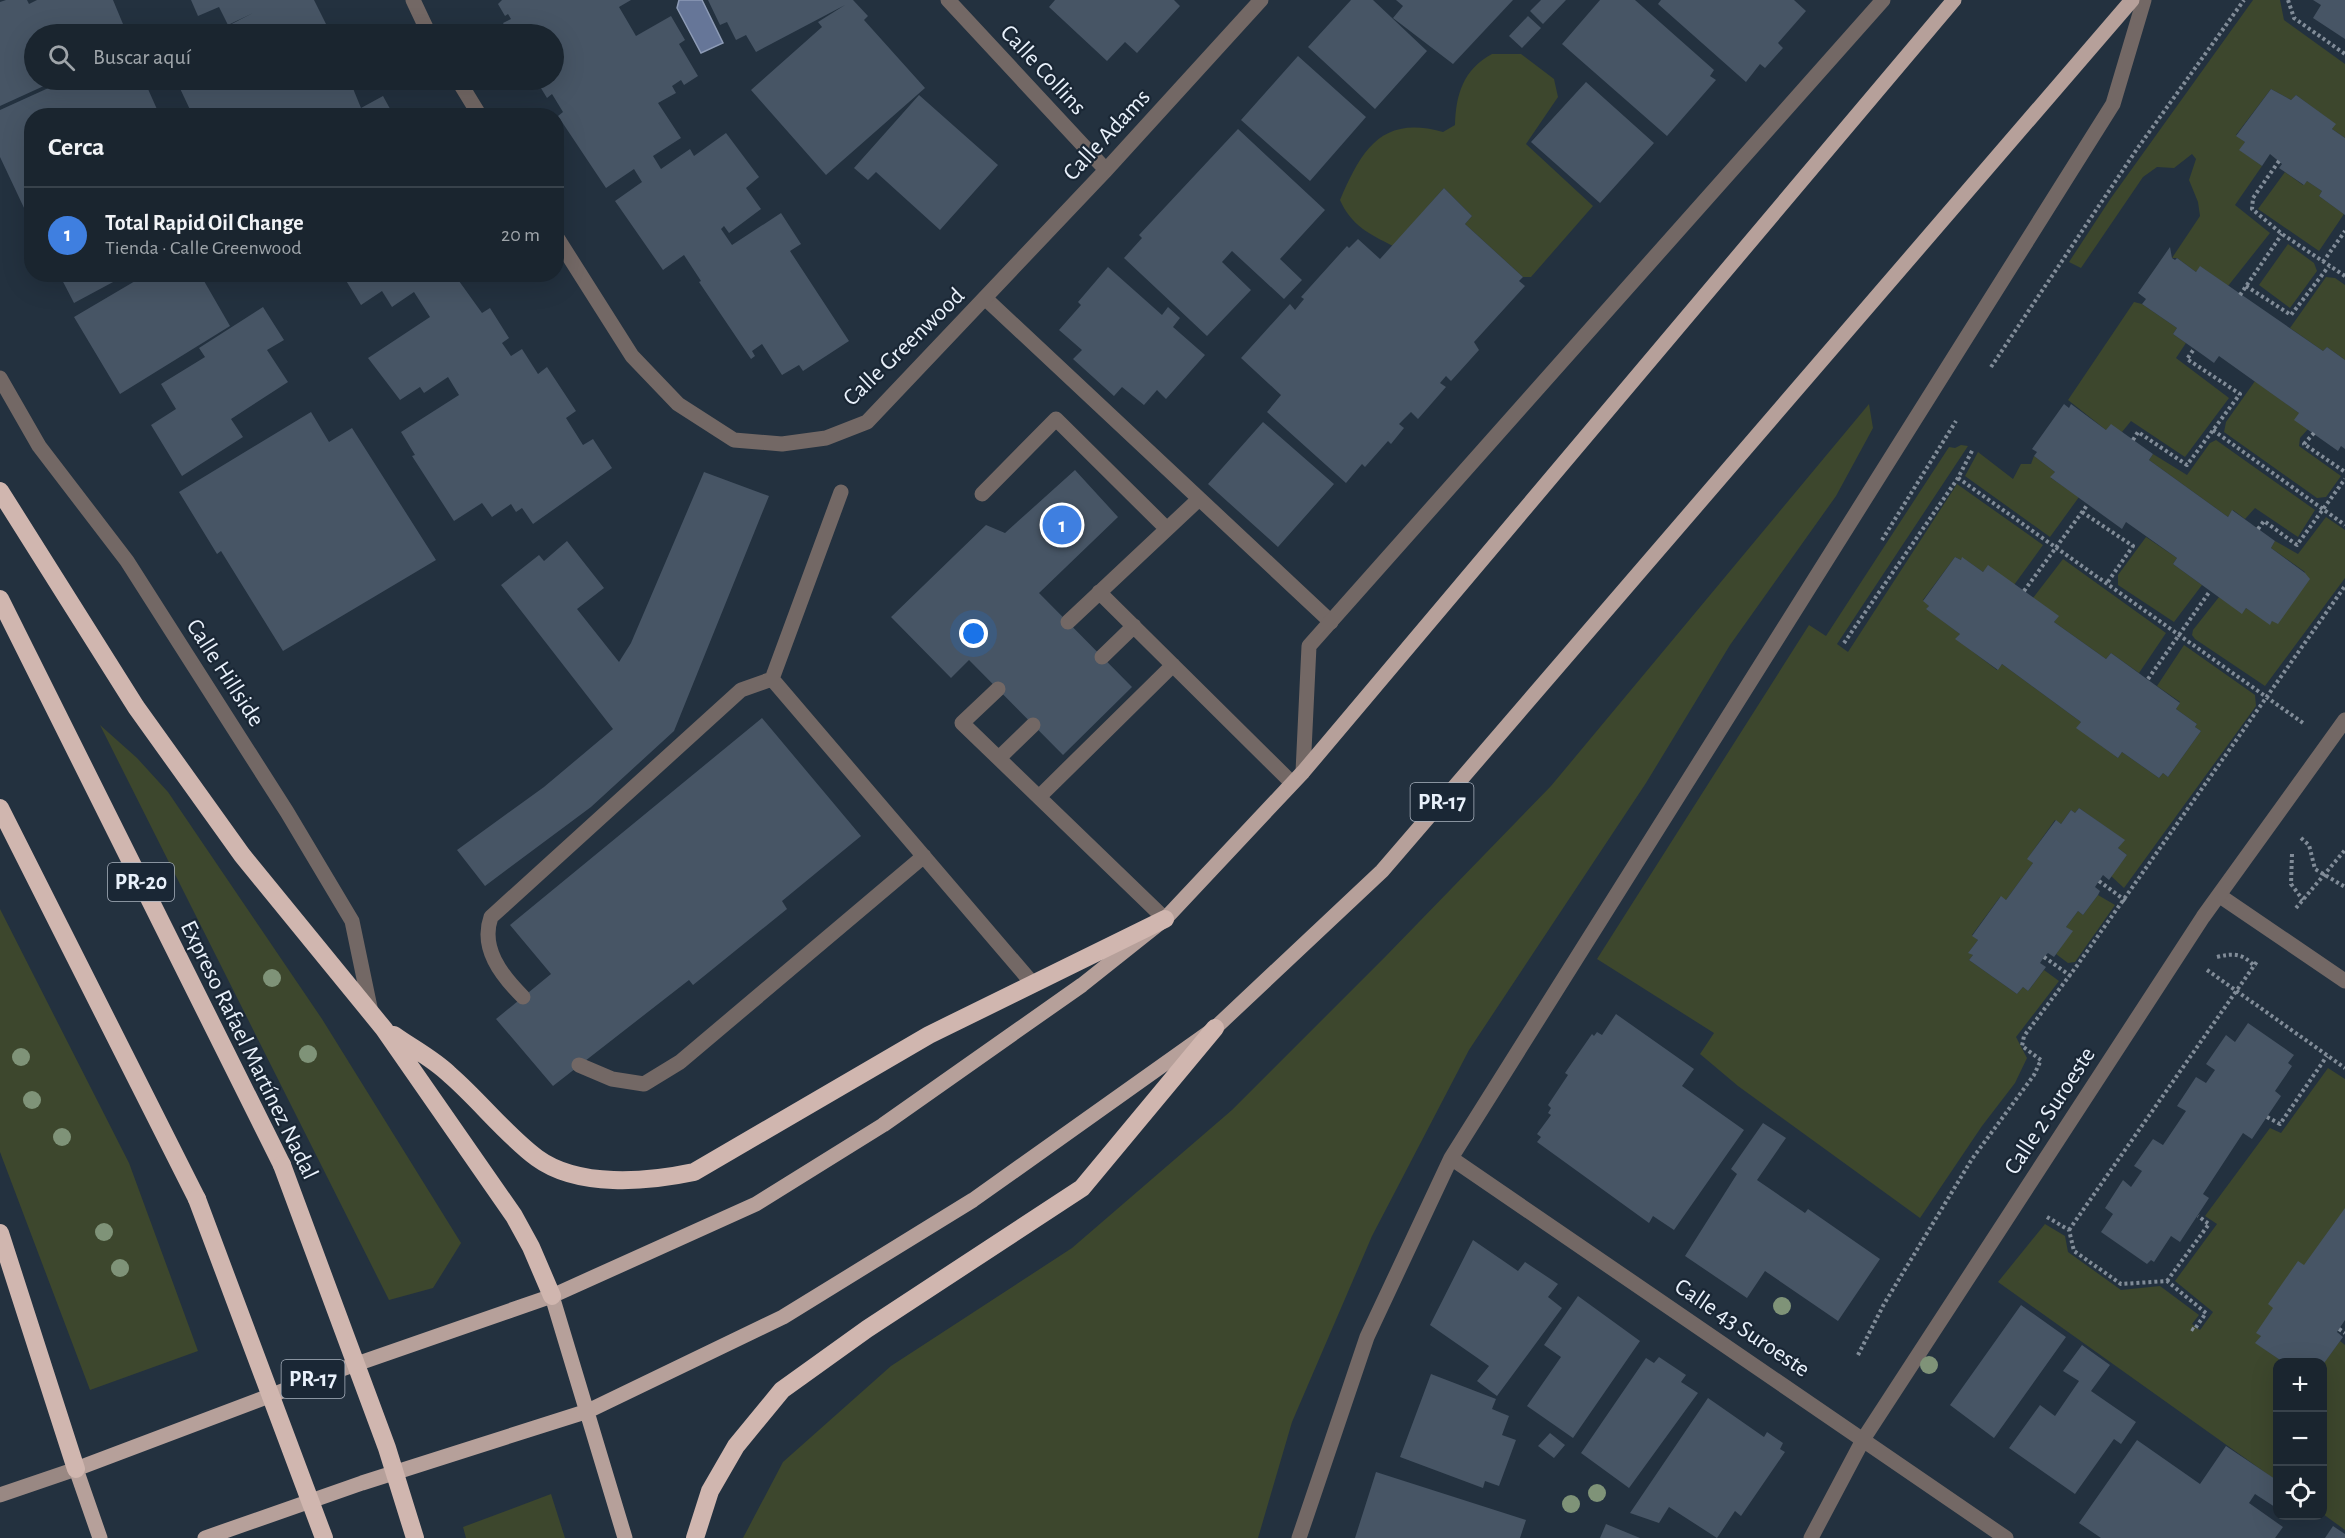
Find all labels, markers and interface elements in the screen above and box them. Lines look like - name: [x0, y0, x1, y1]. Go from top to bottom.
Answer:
- street label: Calle Collins: [996, 20, 1090, 120]
- search box: [24, 24, 564, 90]
- icon: search: [45, 41, 78, 74]
- text: Buscar aquí: [93, 46, 191, 68]
- street label: Calle Adams: [1059, 85, 1155, 185]
- text: Cerca: [48, 134, 105, 160]
- text: Total Rapid Oil Change: [105, 212, 304, 234]
- text: 1: [64, 225, 71, 245]
- text: 20 m: [501, 225, 540, 245]
- text: Tienda · Calle Greenwood: [105, 238, 302, 258]
- street label: Calle Greenwood: [839, 283, 969, 411]
- pin: 1: [1042, 502, 1082, 548]
- street label: Calle Hillside: [182, 615, 268, 731]
- your location: [959, 619, 988, 648]
- road number: PR-17: [1410, 783, 1474, 821]
- road number: PR-20: [108, 863, 174, 901]
- street label: Expreso Rafael Martínez Nadal: [176, 917, 322, 1183]
- street label: Calle 2 Suroeste: [2000, 1043, 2100, 1179]
- street label: Calle 43 Suroeste: [1670, 1274, 1814, 1382]
- map controls: [2273, 1358, 2327, 1520]
- button: +: [2273, 1358, 2327, 1412]
- road number: PR-17: [282, 1360, 344, 1398]
- button: −: [2273, 1412, 2327, 1466]
- button: locate: [2273, 1466, 2327, 1520]

